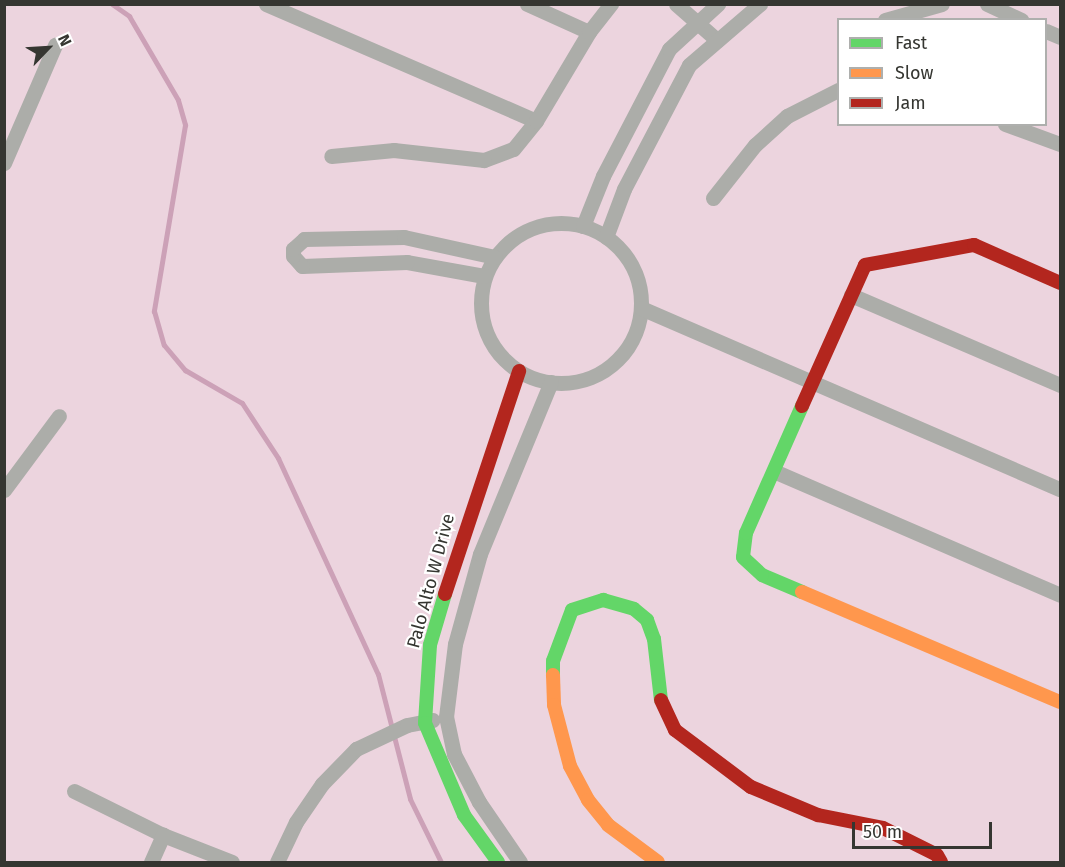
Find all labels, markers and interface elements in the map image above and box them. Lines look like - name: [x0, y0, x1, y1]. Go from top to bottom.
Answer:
- north arrow: [18, 18, 78, 78]
- legend: [837, 18, 1047, 126]
- text: N: [54, 31, 76, 49]
- text: Fast: [895, 32, 927, 54]
- text: Slow: [895, 62, 933, 84]
- text: Jam: [895, 92, 926, 114]
- street label: Palo Alto W Drive: [403, 511, 459, 651]
- scale bar: [855, 810, 994, 848]
- text: 50 m: [863, 821, 902, 843]

